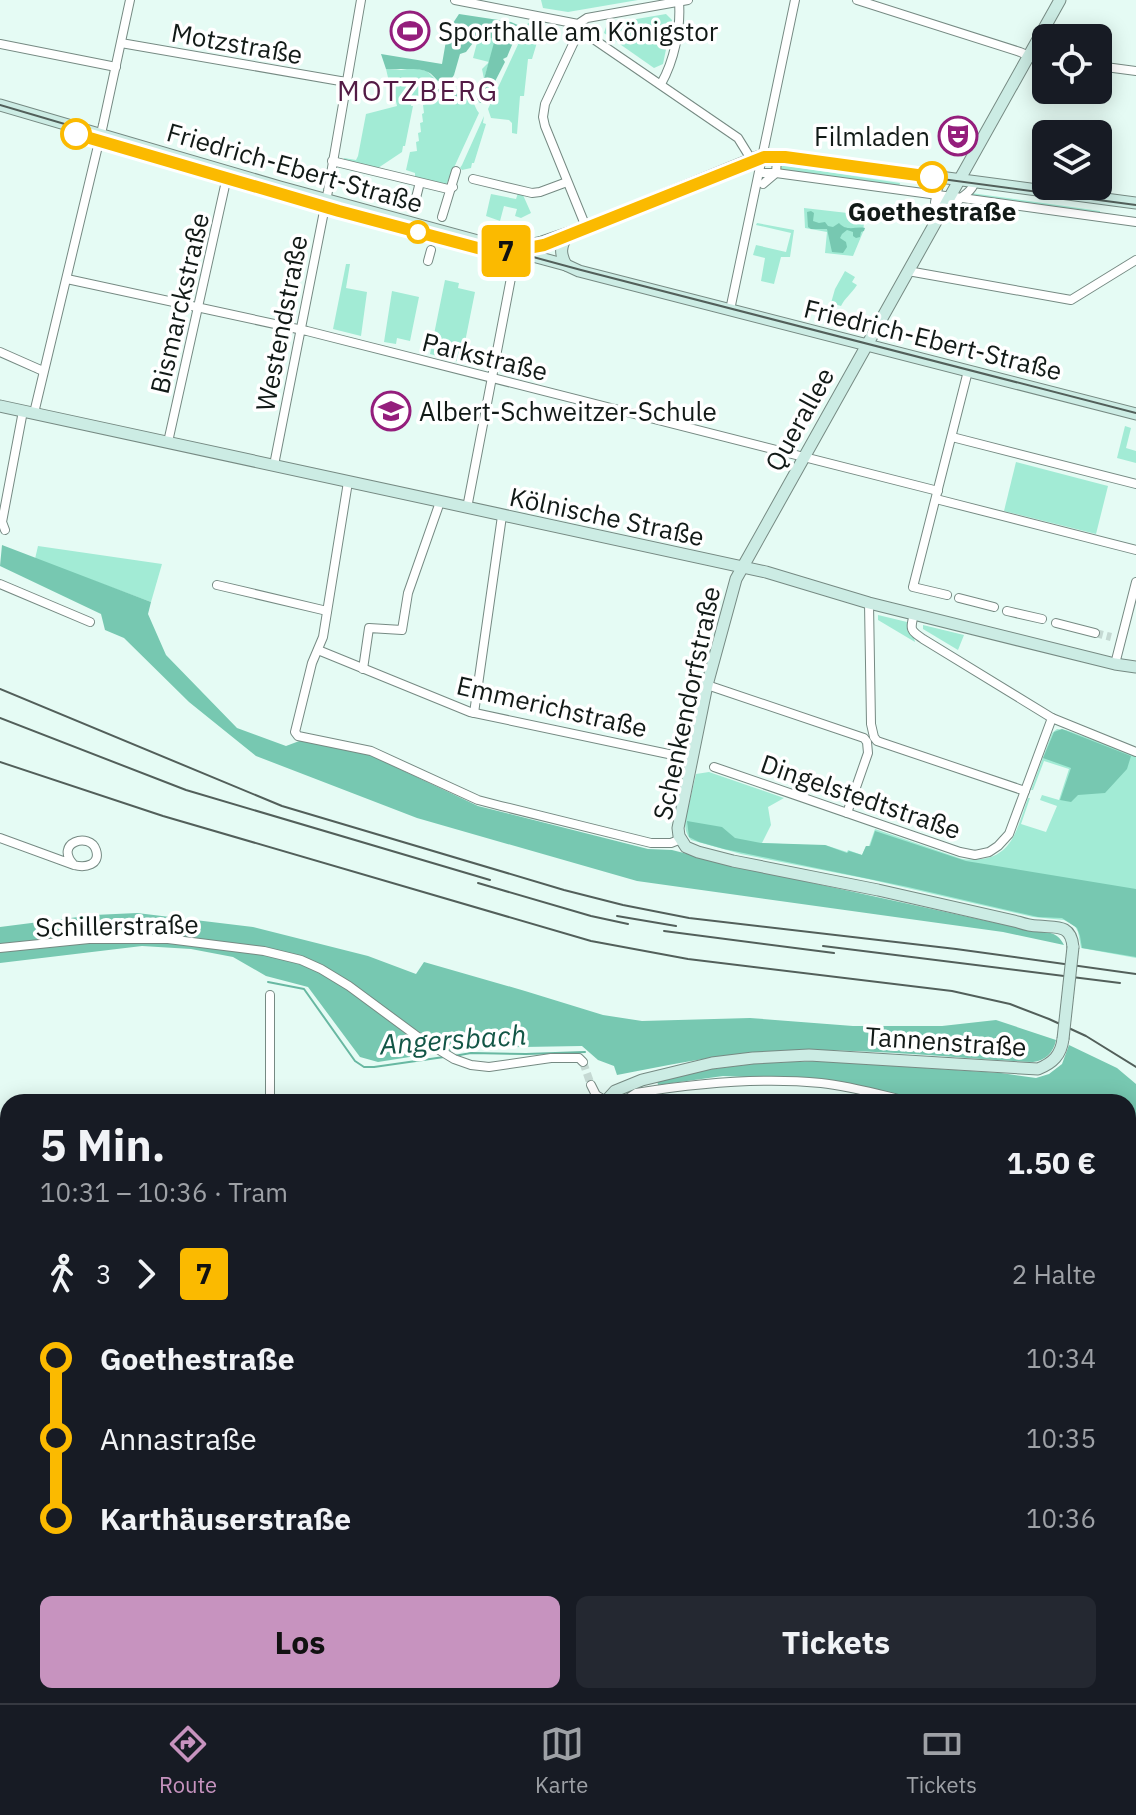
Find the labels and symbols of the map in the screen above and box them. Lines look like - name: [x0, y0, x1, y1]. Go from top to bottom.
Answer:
- sports icon: Sporthalle am Königstor: [389, 10, 431, 52]
- place label: Sporthalle am Königstor: [438, 14, 719, 48]
- street label: Motzstraße: [169, 15, 305, 71]
- district label: MOTZBERG: [337, 72, 499, 109]
- street label: Friedrich-Ebert-Straße: [163, 114, 427, 220]
- theatre icon: Filmladen: [937, 115, 979, 157]
- unlabelled marker: [61, 119, 91, 149]
- place label: Filmladen: [814, 119, 930, 153]
- marker: Goethestraße: [917, 162, 947, 192]
- place label: Goethestraße: [848, 194, 1016, 228]
- street label: Bismarckstraße: [142, 209, 216, 397]
- unlabelled marker: [407, 221, 429, 243]
- line badge: 7: [480, 225, 532, 277]
- street label: Westendstraße: [247, 232, 315, 414]
- street label: Friedrich-Ebert-Straße: [800, 290, 1066, 388]
- street label: Parkstraße: [419, 324, 551, 388]
- street label: Querallee: [757, 361, 841, 477]
- school or university icon: Albert-Schweitzer-Schule: [370, 390, 412, 432]
- place label: Albert-Schweitzer-Schule: [419, 394, 717, 428]
- street label: Kölnische Straße: [507, 479, 707, 553]
- street label: Schenkendorfstraße: [645, 583, 727, 823]
- street label: Emmerichstraße: [453, 668, 651, 744]
- street label: Dingelstedtstraße: [756, 746, 966, 846]
- street label: Schillerstraße: [35, 907, 199, 943]
- water label: Angersbach: [377, 1015, 528, 1063]
- street label: Tannenstraße: [864, 1018, 1028, 1064]

